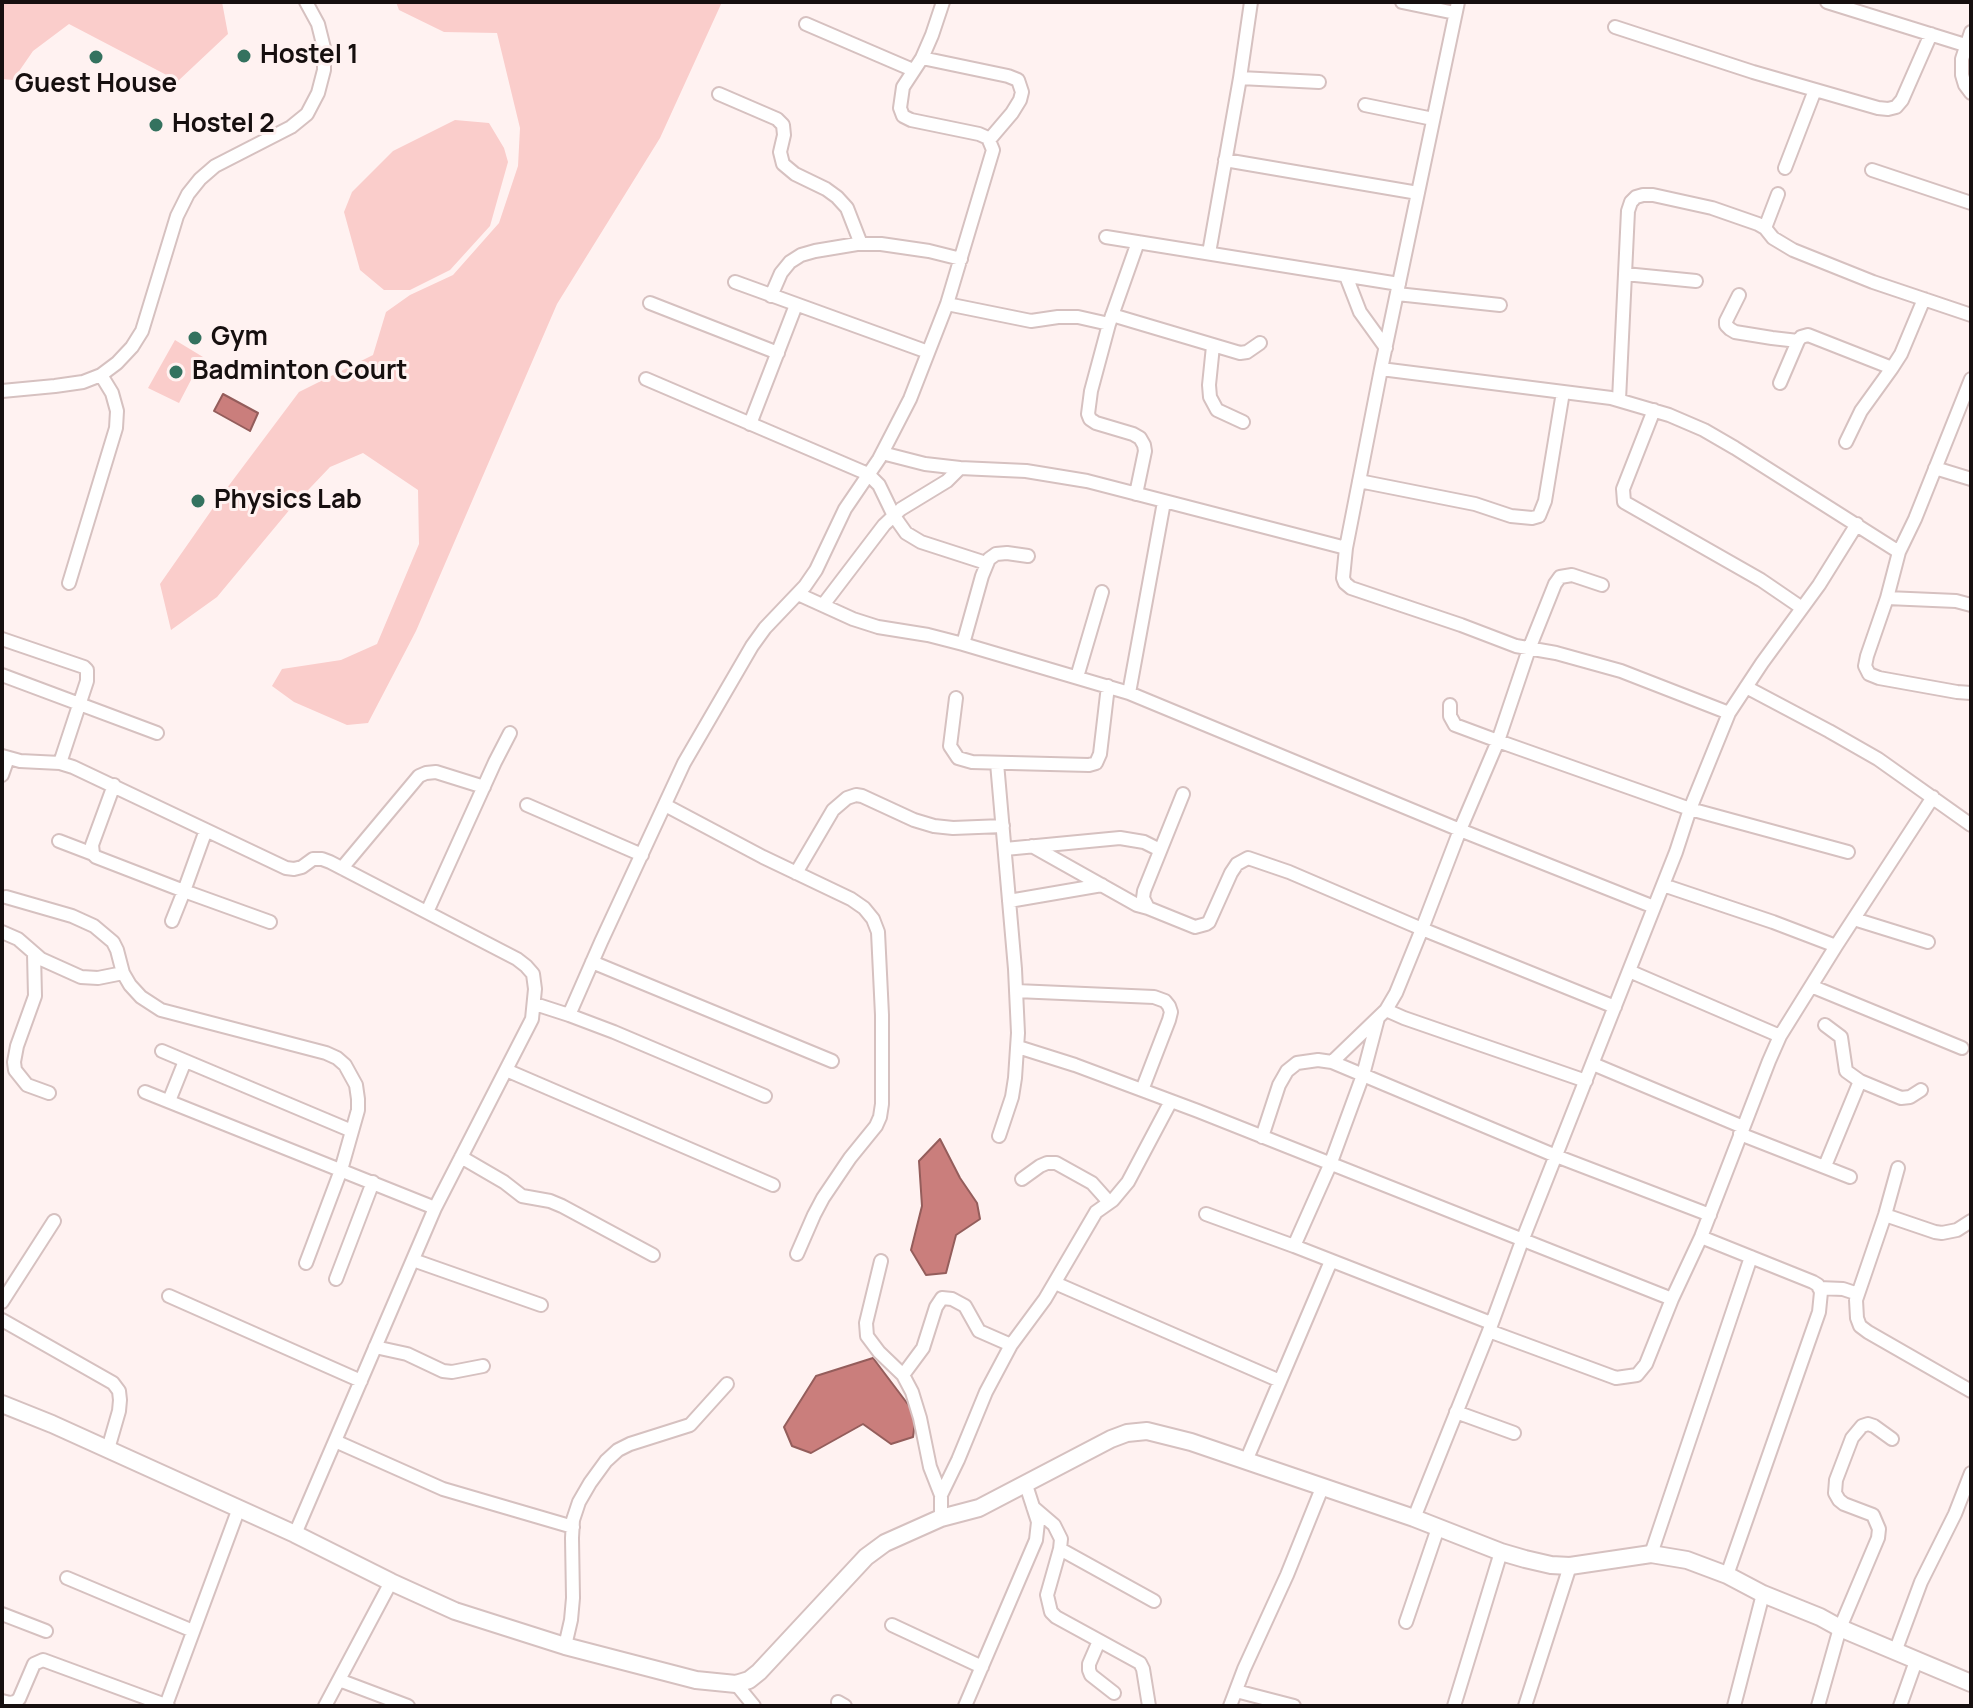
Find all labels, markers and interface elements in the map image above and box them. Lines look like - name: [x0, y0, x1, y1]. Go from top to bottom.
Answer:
- place label: Hostel 1: [260, 40, 359, 72]
- marker: Hostel 1: [235, 47, 253, 65]
- marker: Guest House: [87, 48, 105, 66]
- place label: Guest House: [15, 69, 177, 101]
- place label: Hostel 2: [172, 109, 275, 141]
- marker: Hostel 2: [147, 116, 165, 134]
- place label: Gym: [211, 322, 268, 354]
- marker: Gym: [186, 329, 204, 347]
- place label: Badminton Court: [192, 356, 408, 388]
- marker: Badminton Court: [167, 363, 185, 381]
- place label: Physics Lab: [214, 485, 362, 517]
- marker: Physics Lab: [189, 492, 207, 510]

